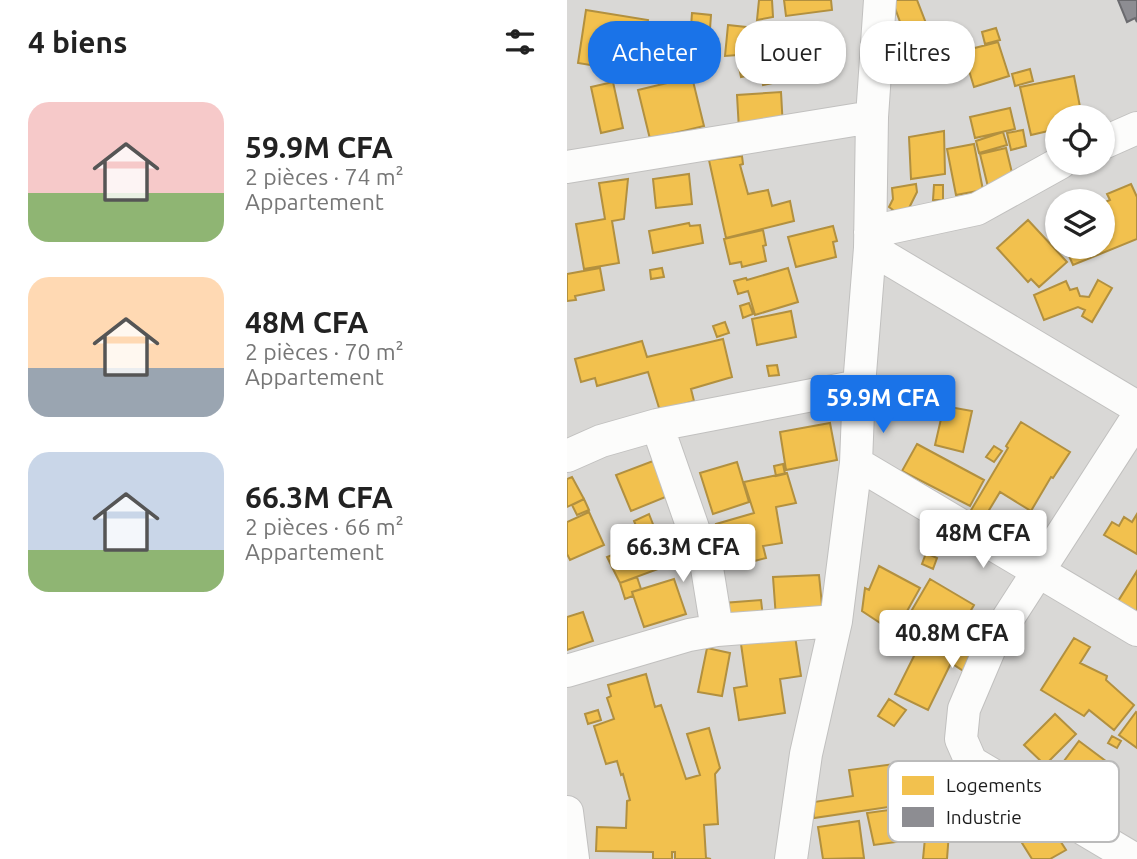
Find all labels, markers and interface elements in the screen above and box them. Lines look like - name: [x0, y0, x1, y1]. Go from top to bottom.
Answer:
- chip: Acheter: [588, 21, 721, 84]
- chip: Louer: [735, 21, 846, 84]
- chip: Filtres: [860, 21, 975, 84]
- icon: filters: [501, 23, 539, 61]
- text: 4 biens: [28, 25, 127, 59]
- map controls: [1045, 105, 1115, 259]
- button: locate: [1045, 105, 1115, 175]
- icon: home: [84, 130, 168, 214]
- text: 59.9M CFA: [245, 130, 393, 164]
- text: 2 pièces · 74 m²: [245, 164, 404, 189]
- text: Appartement: [245, 189, 384, 214]
- button: layers: [1045, 189, 1115, 259]
- icon: home: [84, 305, 168, 389]
- text: 48M CFA: [245, 305, 368, 339]
- text: 2 pièces · 70 m²: [245, 339, 404, 364]
- text: Appartement: [245, 364, 384, 389]
- pin: 59.9M CFA: [803, 376, 963, 435]
- text: 59.9M CFA: [826, 385, 940, 410]
- icon: home: [84, 480, 168, 564]
- text: 66.3M CFA: [245, 480, 393, 514]
- pin: 48M CFA: [918, 510, 1048, 570]
- text: 2 pièces · 66 m²: [245, 514, 404, 539]
- text: 48M CFA: [936, 520, 1030, 545]
- pin: 66.3M CFA: [603, 524, 763, 584]
- text: 66.3M CFA: [626, 534, 740, 559]
- text: Appartement: [245, 539, 384, 564]
- pin: 40.8M CFA: [872, 610, 1032, 670]
- text: 40.8M CFA: [895, 620, 1009, 645]
- legend: [888, 761, 1119, 842]
- text: Logements: [946, 774, 1042, 796]
- text: Industrie: [946, 806, 1022, 828]

